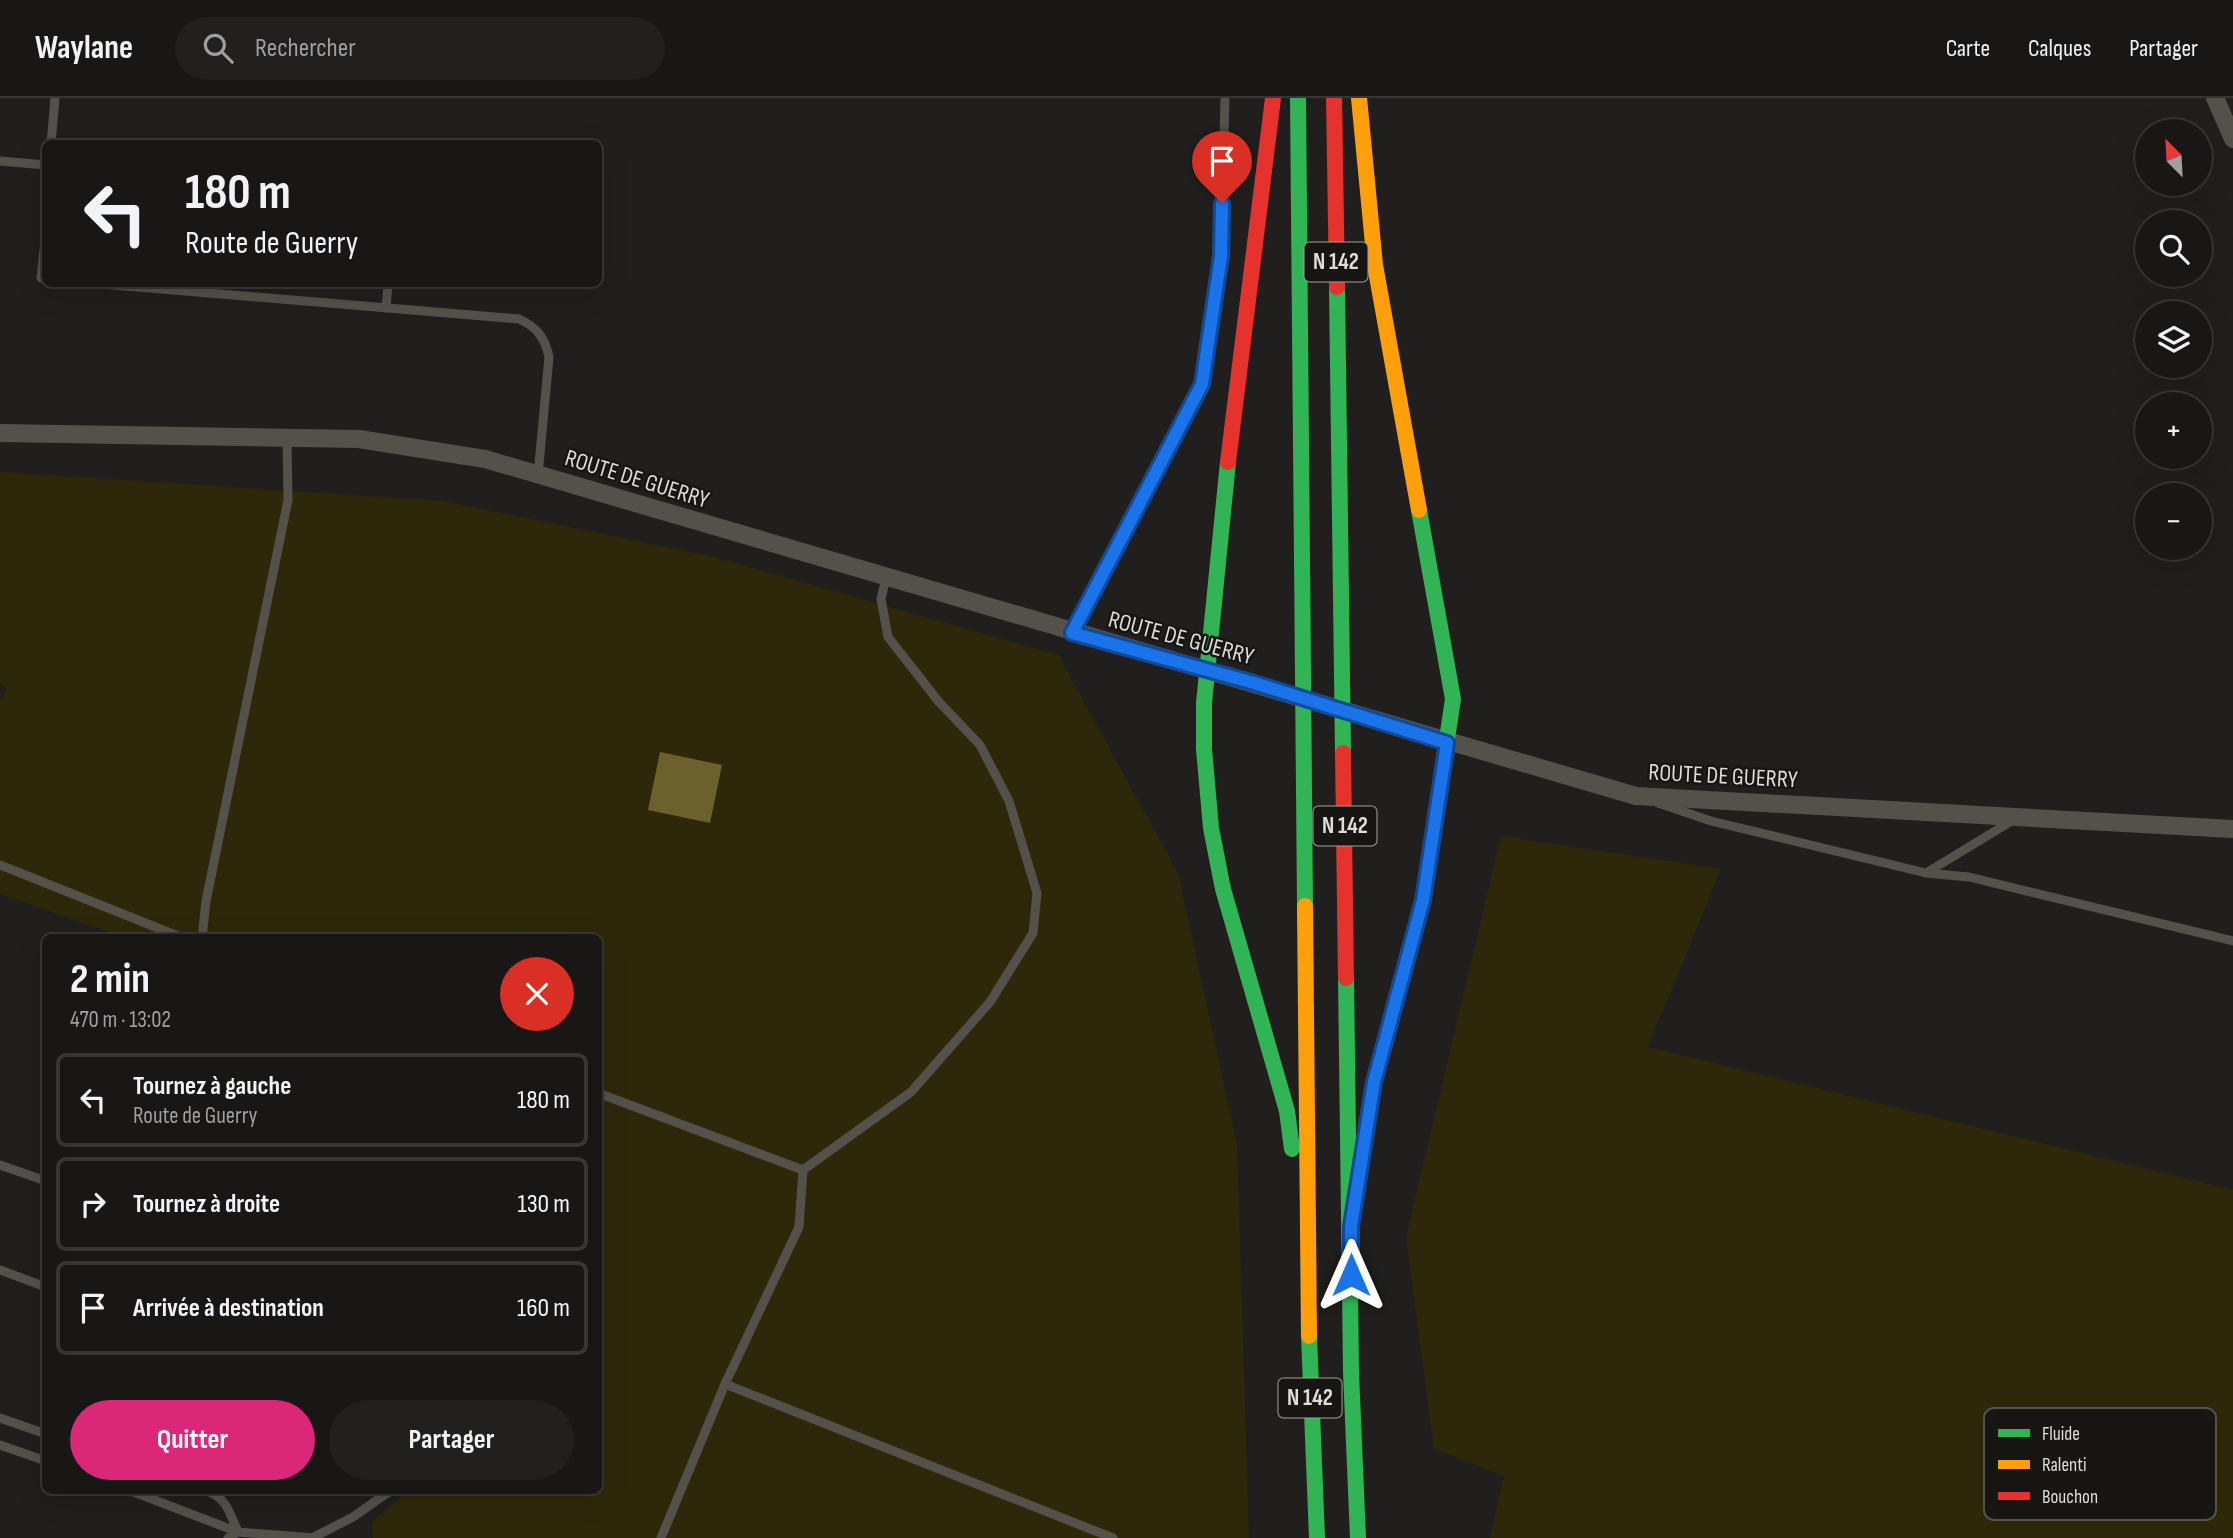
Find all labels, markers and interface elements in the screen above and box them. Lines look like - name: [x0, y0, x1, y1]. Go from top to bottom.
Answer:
- search box: [175, 17, 665, 80]
- text: Waylane: [35, 28, 133, 68]
- icon: search: [199, 29, 237, 67]
- text: Rechercher: [255, 33, 356, 64]
- text: Carte: [1946, 34, 1990, 63]
- text: Calques: [2028, 34, 2091, 63]
- text: Partager: [2129, 34, 2198, 63]
- north arrow: [2135, 119, 2212, 196]
- map controls: [2135, 119, 2212, 560]
- pin: [1192, 131, 1252, 203]
- icon: arrive: [1203, 142, 1241, 180]
- text: 180 m: [185, 164, 291, 223]
- icon: left: [70, 168, 161, 259]
- button: search: [2135, 210, 2212, 287]
- text: Route de Guerry: [185, 224, 358, 263]
- road number: N 142: [1304, 242, 1368, 281]
- button: layers: [2135, 301, 2212, 378]
- button: +: [2135, 392, 2212, 469]
- street label: ROUTE DE GUERRY: [561, 443, 713, 515]
- button: −: [2135, 483, 2212, 560]
- street label: ROUTE DE GUERRY: [1105, 605, 1257, 671]
- street label: ROUTE DE GUERRY: [1648, 758, 1798, 794]
- road number: N 142: [1314, 806, 1376, 846]
- text: 2 min: [70, 954, 150, 1005]
- button: close: [500, 957, 574, 1031]
- text: 470 m · 13:02: [70, 1006, 171, 1034]
- text: Tournez à gauche: [133, 1071, 291, 1102]
- icon: left: [74, 1081, 112, 1119]
- text: 180 m: [517, 1085, 570, 1116]
- text: Route de Guerry: [133, 1102, 257, 1130]
- icon: right: [74, 1185, 112, 1223]
- text: Tournez à droite: [133, 1189, 280, 1220]
- text: 130 m: [518, 1189, 570, 1220]
- position arrow: [1314, 1238, 1388, 1312]
- icon: arrive: [74, 1289, 112, 1327]
- text: Arrivée à destination: [133, 1293, 324, 1324]
- text: 160 m: [517, 1293, 570, 1324]
- road number: N 142: [1278, 1378, 1342, 1418]
- button: Quitter: [70, 1400, 315, 1480]
- button: Partager: [329, 1400, 574, 1480]
- legend: [1984, 1408, 2216, 1520]
- text: Fluide: [2042, 1423, 2080, 1446]
- text: Ralenti: [2042, 1454, 2087, 1477]
- text: Bouchon: [2042, 1486, 2098, 1509]

